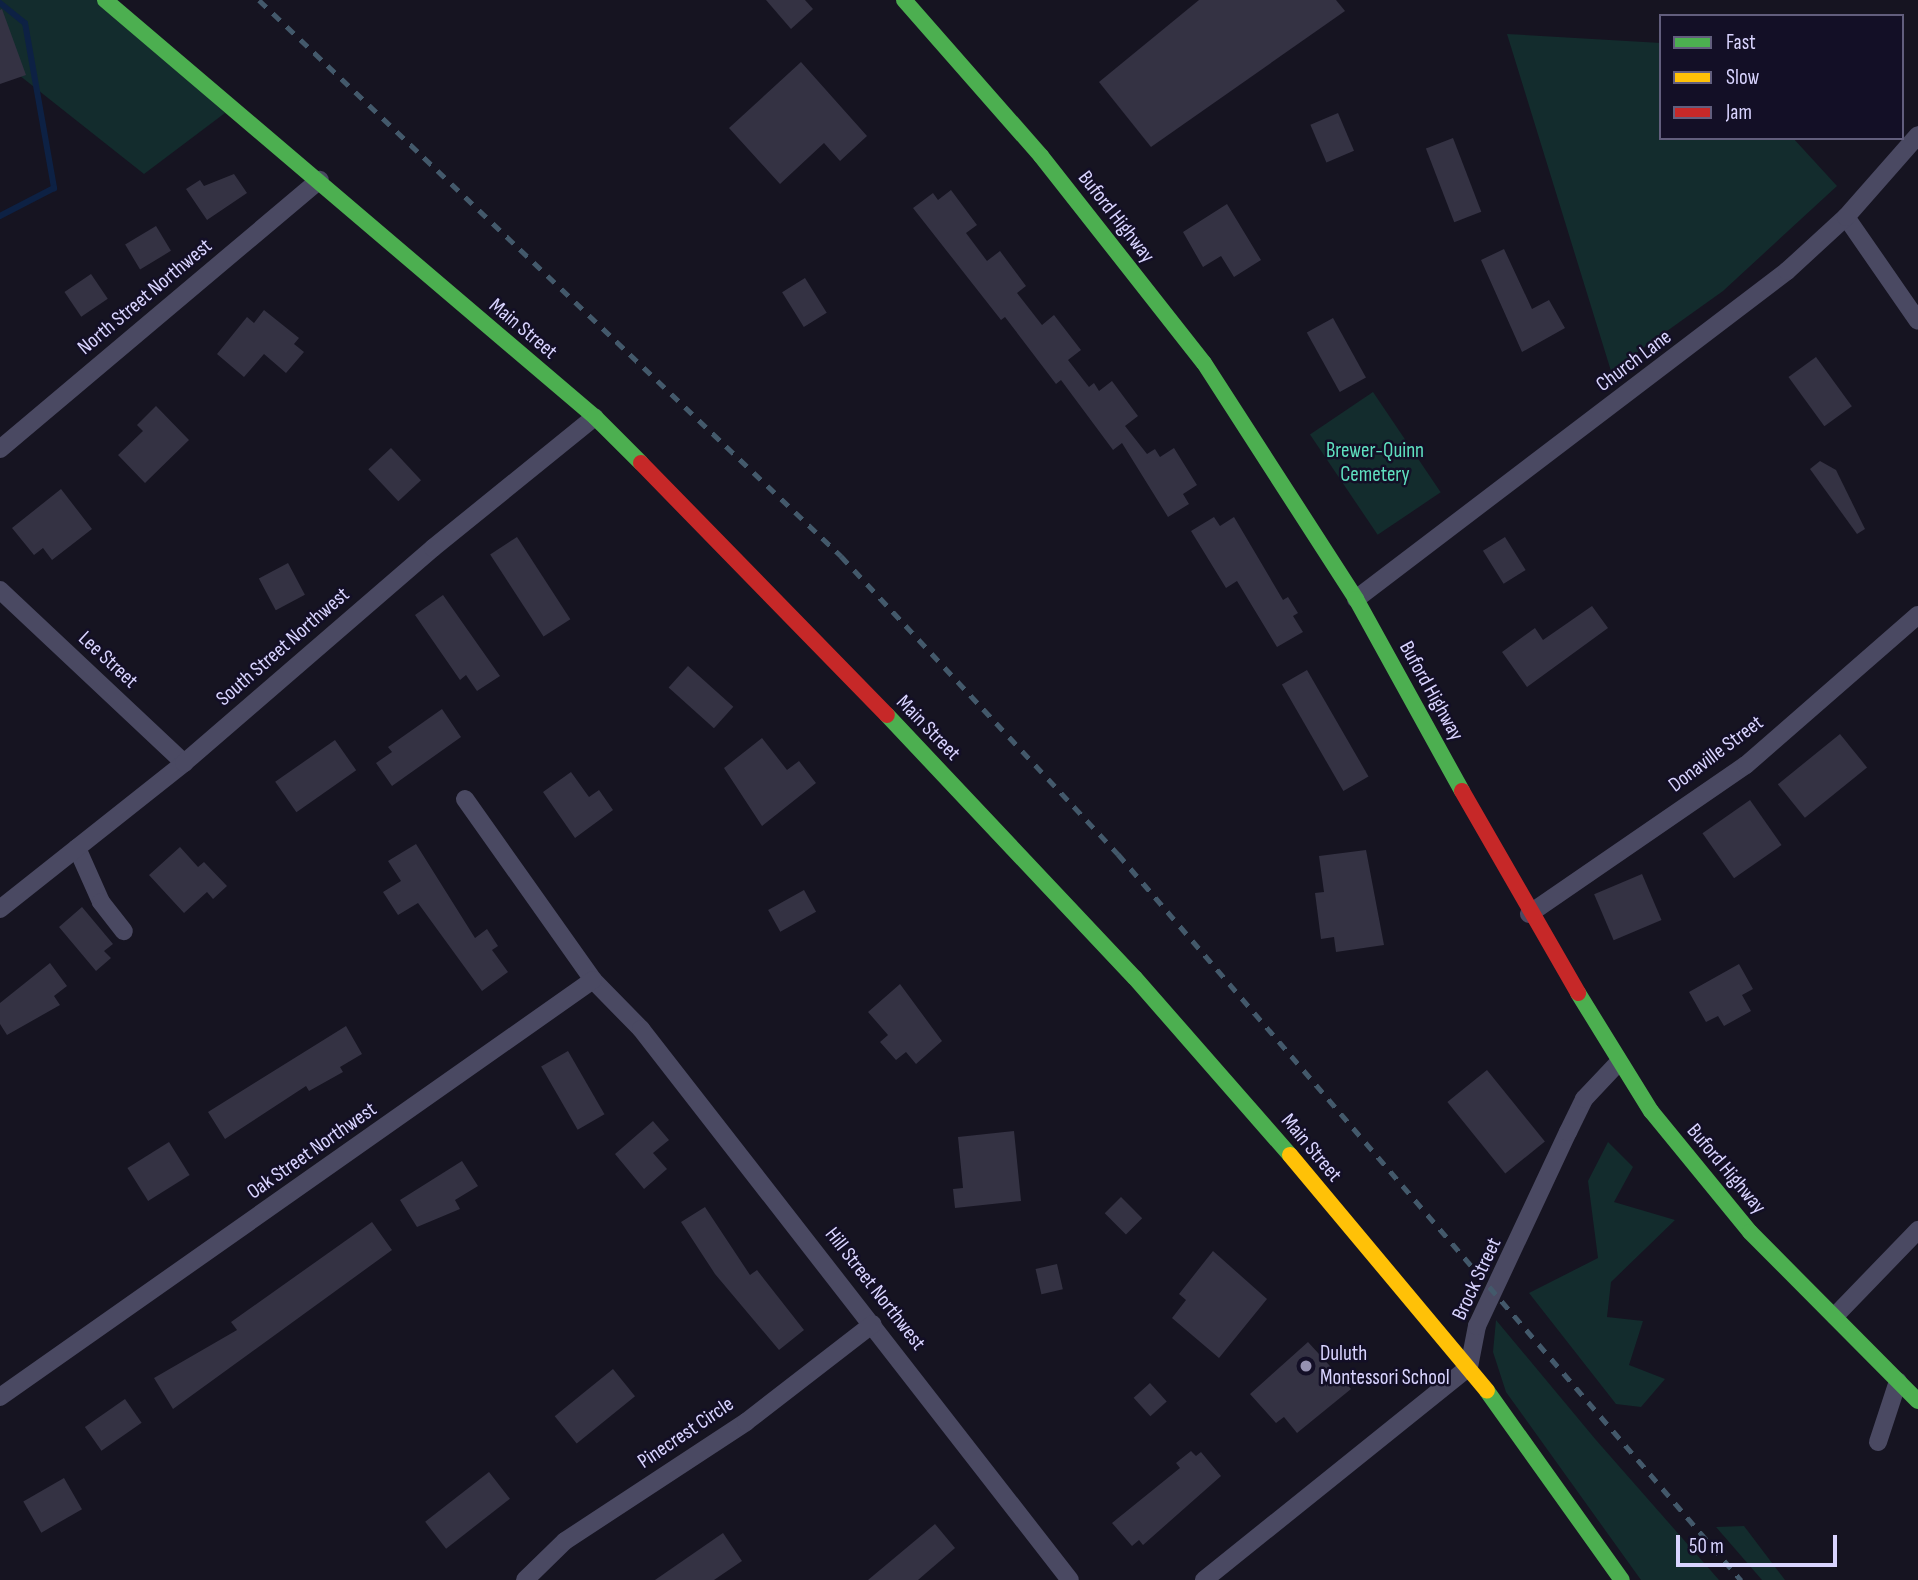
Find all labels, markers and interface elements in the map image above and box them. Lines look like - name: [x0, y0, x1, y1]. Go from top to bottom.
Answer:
- legend: [1659, 14, 1904, 140]
- text: Fast: [1726, 30, 1756, 55]
- text: Slow: [1726, 65, 1759, 90]
- text: Jam: [1726, 100, 1752, 125]
- street label: Buford Highway: [1072, 166, 1160, 268]
- street label: North Street Northwest: [73, 234, 217, 360]
- street label: Main Street: [484, 293, 562, 365]
- street label: Church Lane: [1591, 325, 1677, 397]
- park label: Brewer-Quinn Cemetery: [1326, 438, 1424, 488]
- street label: South Street Northwest: [211, 582, 355, 712]
- street label: Lee Street: [73, 626, 143, 694]
- street label: Buford Highway: [1393, 637, 1469, 745]
- street label: Main Street: [891, 690, 965, 766]
- street label: Donaville Street: [1664, 710, 1768, 798]
- street label: Oak Street Northwest: [242, 1097, 382, 1205]
- street label: Main Street: [1275, 1109, 1347, 1187]
- street label: Buford Highway: [1681, 1119, 1771, 1219]
- street label: Hill Street Northwest: [819, 1223, 931, 1355]
- street label: Brock Street: [1447, 1234, 1507, 1324]
- place label: Duluth Montessori School: [1320, 1341, 1450, 1391]
- marker: Duluth Montessori School: [1298, 1358, 1314, 1374]
- street label: Pinecrest Circle: [633, 1392, 739, 1474]
- scale bar: [1680, 1520, 1841, 1564]
- text: 50 m: [1689, 1534, 1724, 1559]

